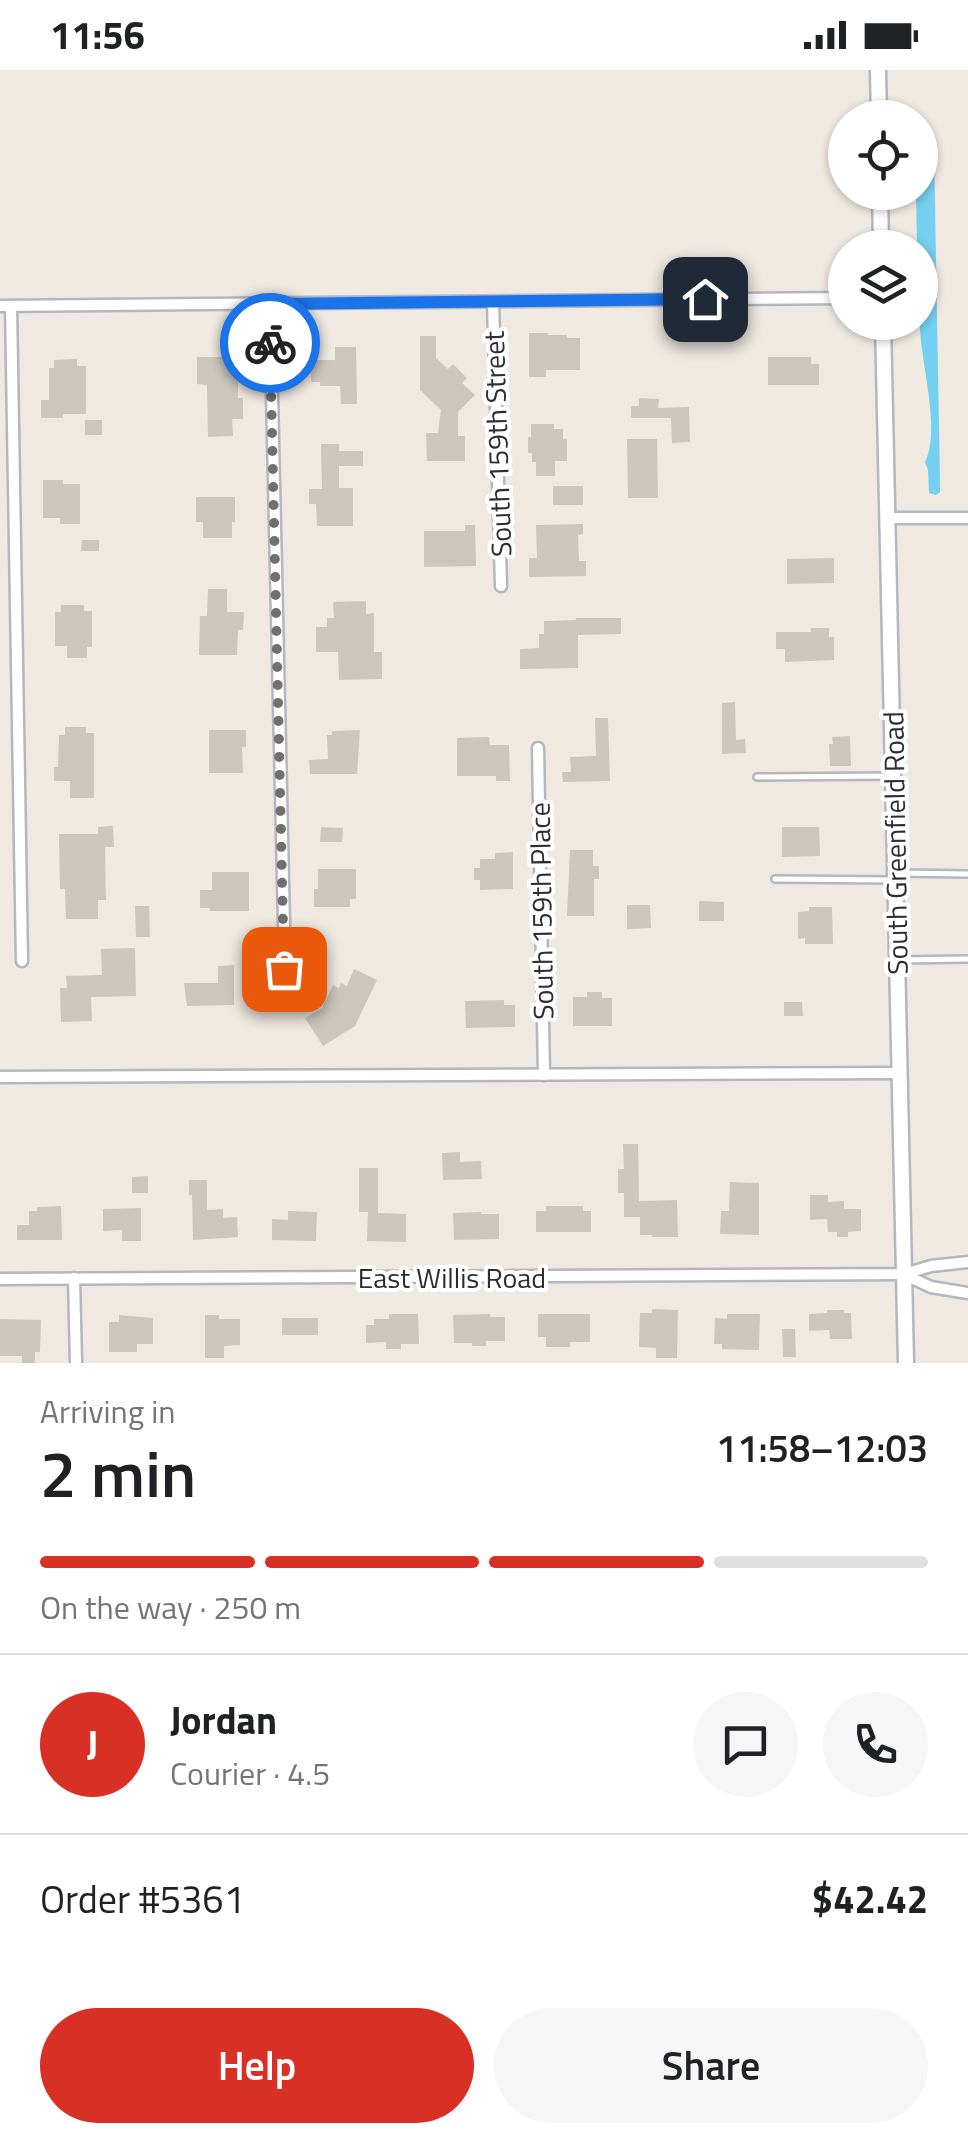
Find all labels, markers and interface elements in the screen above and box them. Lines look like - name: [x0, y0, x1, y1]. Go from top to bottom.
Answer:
- text: 11:56: [50, 6, 145, 64]
- map controls: [828, 100, 938, 340]
- button: locate: [828, 100, 938, 210]
- button: layers: [828, 230, 938, 340]
- pin: [663, 257, 748, 342]
- icon: home: [678, 272, 733, 327]
- courier: [220, 293, 320, 393]
- icon: bike: [243, 316, 298, 371]
- street label: South 159th Street: [472, 330, 522, 558]
- street label: South Greenfield Road: [871, 711, 919, 975]
- street label: South 159th Place: [518, 802, 564, 1020]
- pin: [242, 927, 327, 1012]
- icon: bag: [257, 942, 312, 997]
- street label: East Willis Road: [358, 1256, 546, 1299]
- text: Arriving in: [40, 1387, 176, 1435]
- text: 11:58–12:03: [716, 1419, 928, 1477]
- text: 2 min: [40, 1423, 196, 1522]
- text: On the way · 250 m: [40, 1583, 301, 1631]
- text: Jordan: [170, 1691, 277, 1749]
- button: chat: [693, 1692, 798, 1797]
- button: phone: [823, 1692, 928, 1797]
- text: J: [87, 1715, 98, 1773]
- text: Courier · 4.5: [170, 1749, 330, 1797]
- text: Order #5361: [40, 1870, 245, 1928]
- text: $42.42: [812, 1870, 928, 1928]
- button: Help: [40, 2008, 474, 2123]
- button: Share: [494, 2008, 928, 2123]

